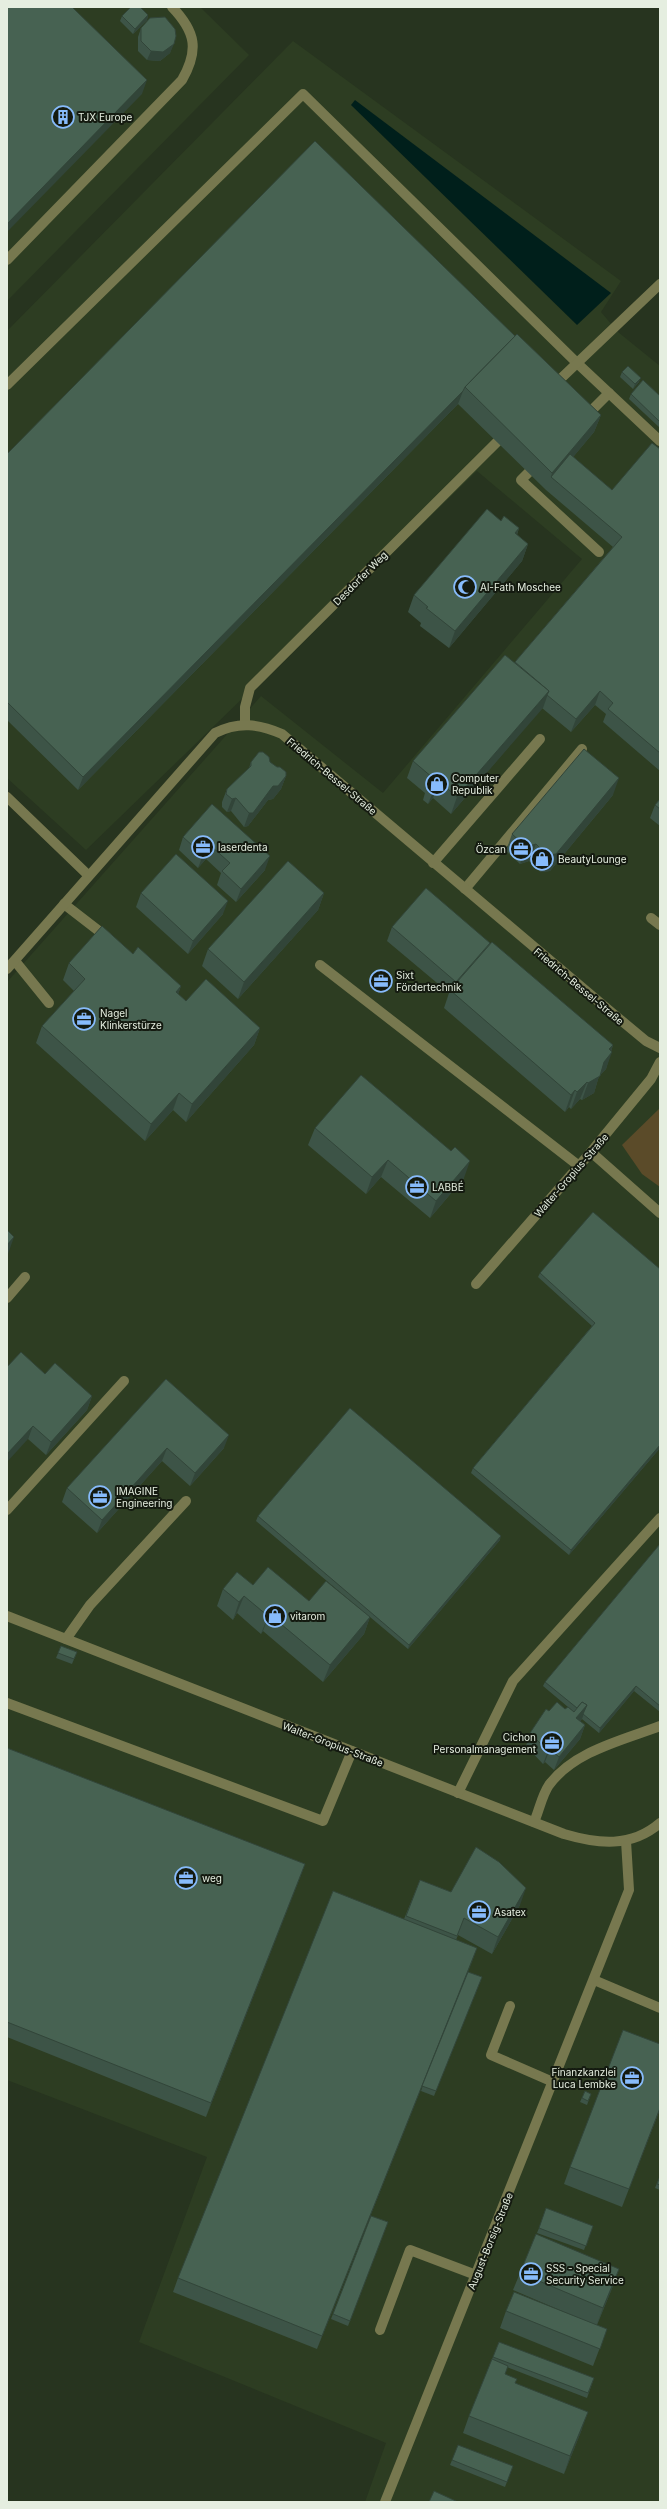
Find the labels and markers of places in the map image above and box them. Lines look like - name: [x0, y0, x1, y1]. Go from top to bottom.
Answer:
- building icon: TJX Europe: [50, 104, 76, 130]
- place label: TJX Europe: [78, 111, 133, 123]
- mosque icon: Al-Fath Moschee: [452, 574, 478, 600]
- place label: Al-Fath Moschee: [480, 581, 561, 593]
- shop icon: Computer Republik: [424, 771, 450, 797]
- place label: Computer Republik: [452, 772, 499, 796]
- office icon: laserdenta: [190, 834, 216, 860]
- office icon: Özcan: [508, 836, 534, 862]
- place label: laserdenta: [218, 841, 268, 853]
- place label: Özcan: [476, 843, 506, 855]
- shop icon: BeautyLounge: [529, 846, 555, 872]
- place label: BeautyLounge: [558, 853, 627, 865]
- office icon: Sixt Fördertechnik: [368, 968, 394, 994]
- place label: Sixt Fördertechnik: [396, 969, 462, 993]
- office icon: Nagel Klinkerstürze: [71, 1006, 97, 1032]
- place label: Nagel Klinkerstürze: [100, 1007, 162, 1031]
- office icon: LABBÉ: [404, 1174, 430, 1200]
- place label: LABBÉ: [432, 1180, 464, 1193]
- office icon: IMAGINE Engineering: [87, 1484, 113, 1510]
- place label: IMAGINE Engineering: [116, 1485, 172, 1509]
- shop icon: vitarom: [262, 1603, 288, 1629]
- place label: vitarom: [290, 1610, 325, 1622]
- office icon: Cichon Personalmanagement: [539, 1730, 565, 1756]
- place label: Cichon Personalmanagement: [433, 1731, 537, 1755]
- office icon: weg: [173, 1865, 199, 1891]
- place label: weg: [202, 1872, 222, 1884]
- office icon: Asatex: [466, 1899, 492, 1925]
- place label: Asatex: [494, 1906, 527, 1918]
- office icon: Finanzkanzlei Luca Lembke: [619, 2065, 645, 2091]
- place label: Finanzkanzlei Luca Lembke: [552, 2066, 616, 2090]
- office icon: SSS - Special Security Service: [518, 2261, 544, 2287]
- place label: SSS - Special Security Service: [546, 2262, 624, 2286]

